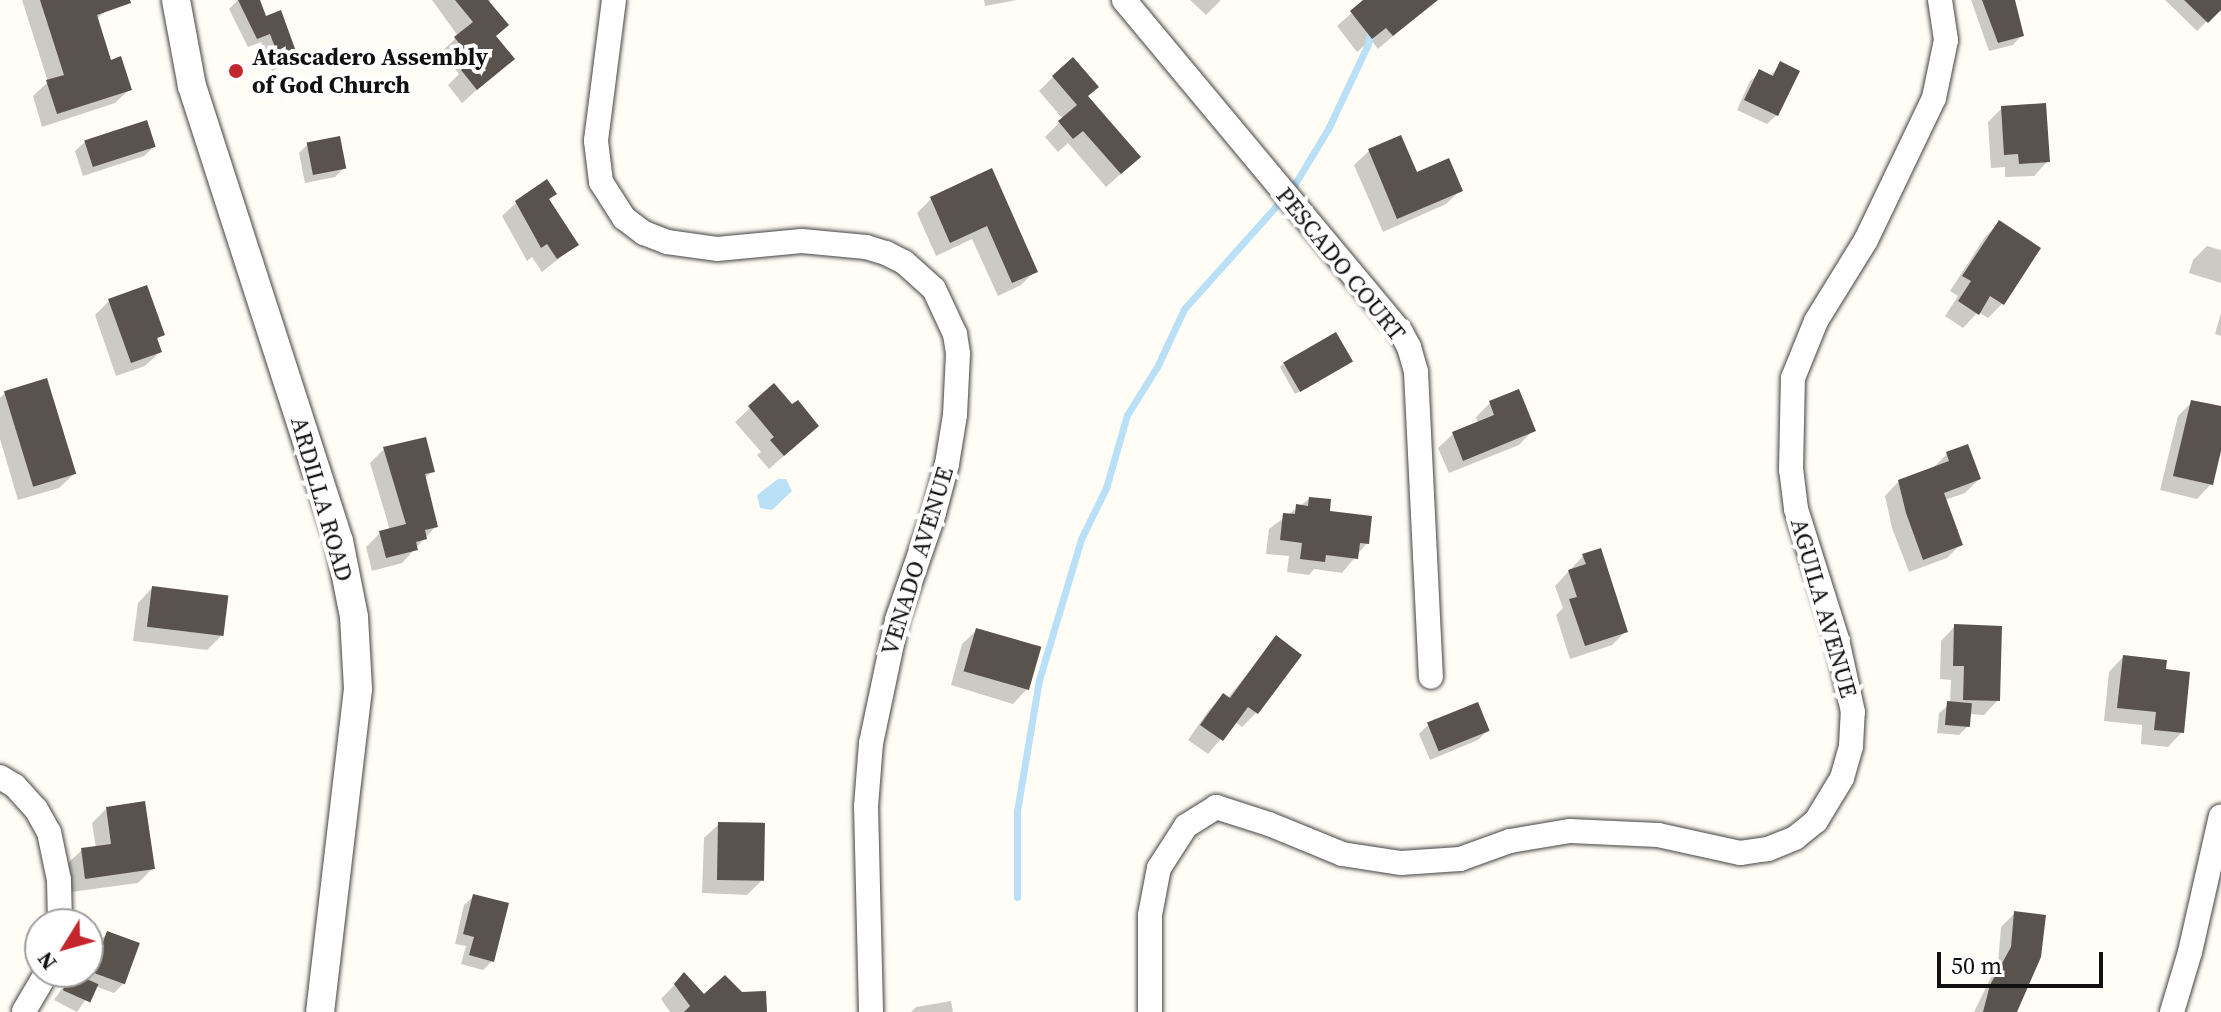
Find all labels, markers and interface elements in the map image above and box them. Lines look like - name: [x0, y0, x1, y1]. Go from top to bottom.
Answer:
- place label: Atascadero Assembly of God Church: [252, 43, 488, 99]
- marker: Atascadero Assembly of God Church: [227, 62, 245, 80]
- street label: PESCADO COURT: [1270, 181, 1412, 347]
- street label: ARDILLA ROAD: [285, 413, 359, 585]
- street label: VENADO AVENUE: [875, 463, 959, 659]
- street label: AGUILA AVENUE: [1785, 515, 1863, 701]
- north arrow: [24, 908, 104, 988]
- scale bar: [1941, 936, 2107, 986]
- text: N: [30, 946, 63, 977]
- text: 50 m: [1951, 949, 2002, 982]

